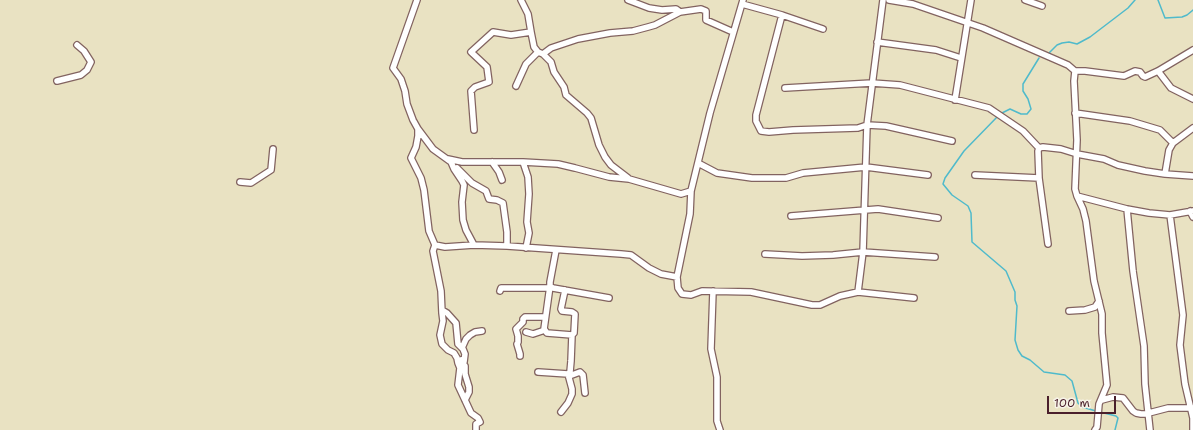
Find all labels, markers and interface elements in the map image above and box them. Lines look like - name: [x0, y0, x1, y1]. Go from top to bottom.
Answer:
- scale bar: [1049, 388, 1118, 414]
- text: 100 m: [1054, 395, 1090, 411]

